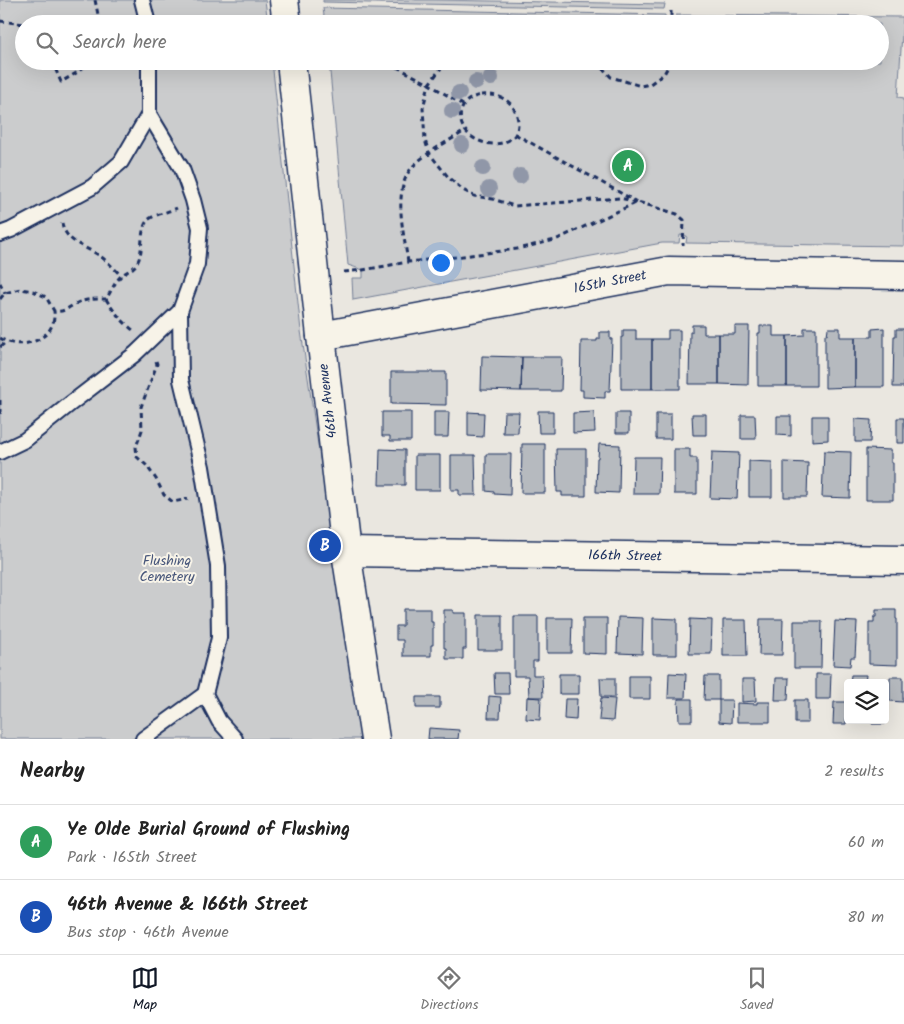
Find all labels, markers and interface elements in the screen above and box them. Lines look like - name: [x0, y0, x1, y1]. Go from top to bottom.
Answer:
- search box: [15, 15, 889, 70]
- text: Search here: [73, 28, 167, 58]
- icon: search: [33, 29, 61, 57]
- pin: A: [612, 147, 644, 185]
- your location: [428, 250, 454, 276]
- street label: 165th Street: [572, 264, 649, 300]
- street label: 46th Avenue: [312, 362, 344, 440]
- pin: B: [309, 527, 341, 565]
- street label: 166th Street: [588, 544, 663, 568]
- park label: Flushing Cemetery: [139, 550, 195, 588]
- map controls: [844, 679, 889, 724]
- button: layers: [844, 679, 889, 724]
- text: Nearby: [20, 755, 85, 788]
- text: 2 results: [824, 759, 884, 784]
- text: Ye Olde Burial Ground of Flushing: [67, 815, 350, 845]
- text: A: [31, 830, 41, 855]
- text: 60 m: [848, 830, 884, 855]
- text: Park · 165th Street: [67, 845, 197, 870]
- text: 46th Avenue & 166th Street: [67, 890, 308, 920]
- text: B: [31, 905, 41, 930]
- text: 80 m: [847, 905, 884, 930]
- text: Bus stop · 46th Avenue: [67, 920, 229, 945]
- tab: Map: [131, 964, 159, 1016]
- tab: Directions: [420, 964, 478, 1016]
- tab: Saved: [740, 964, 773, 1016]

